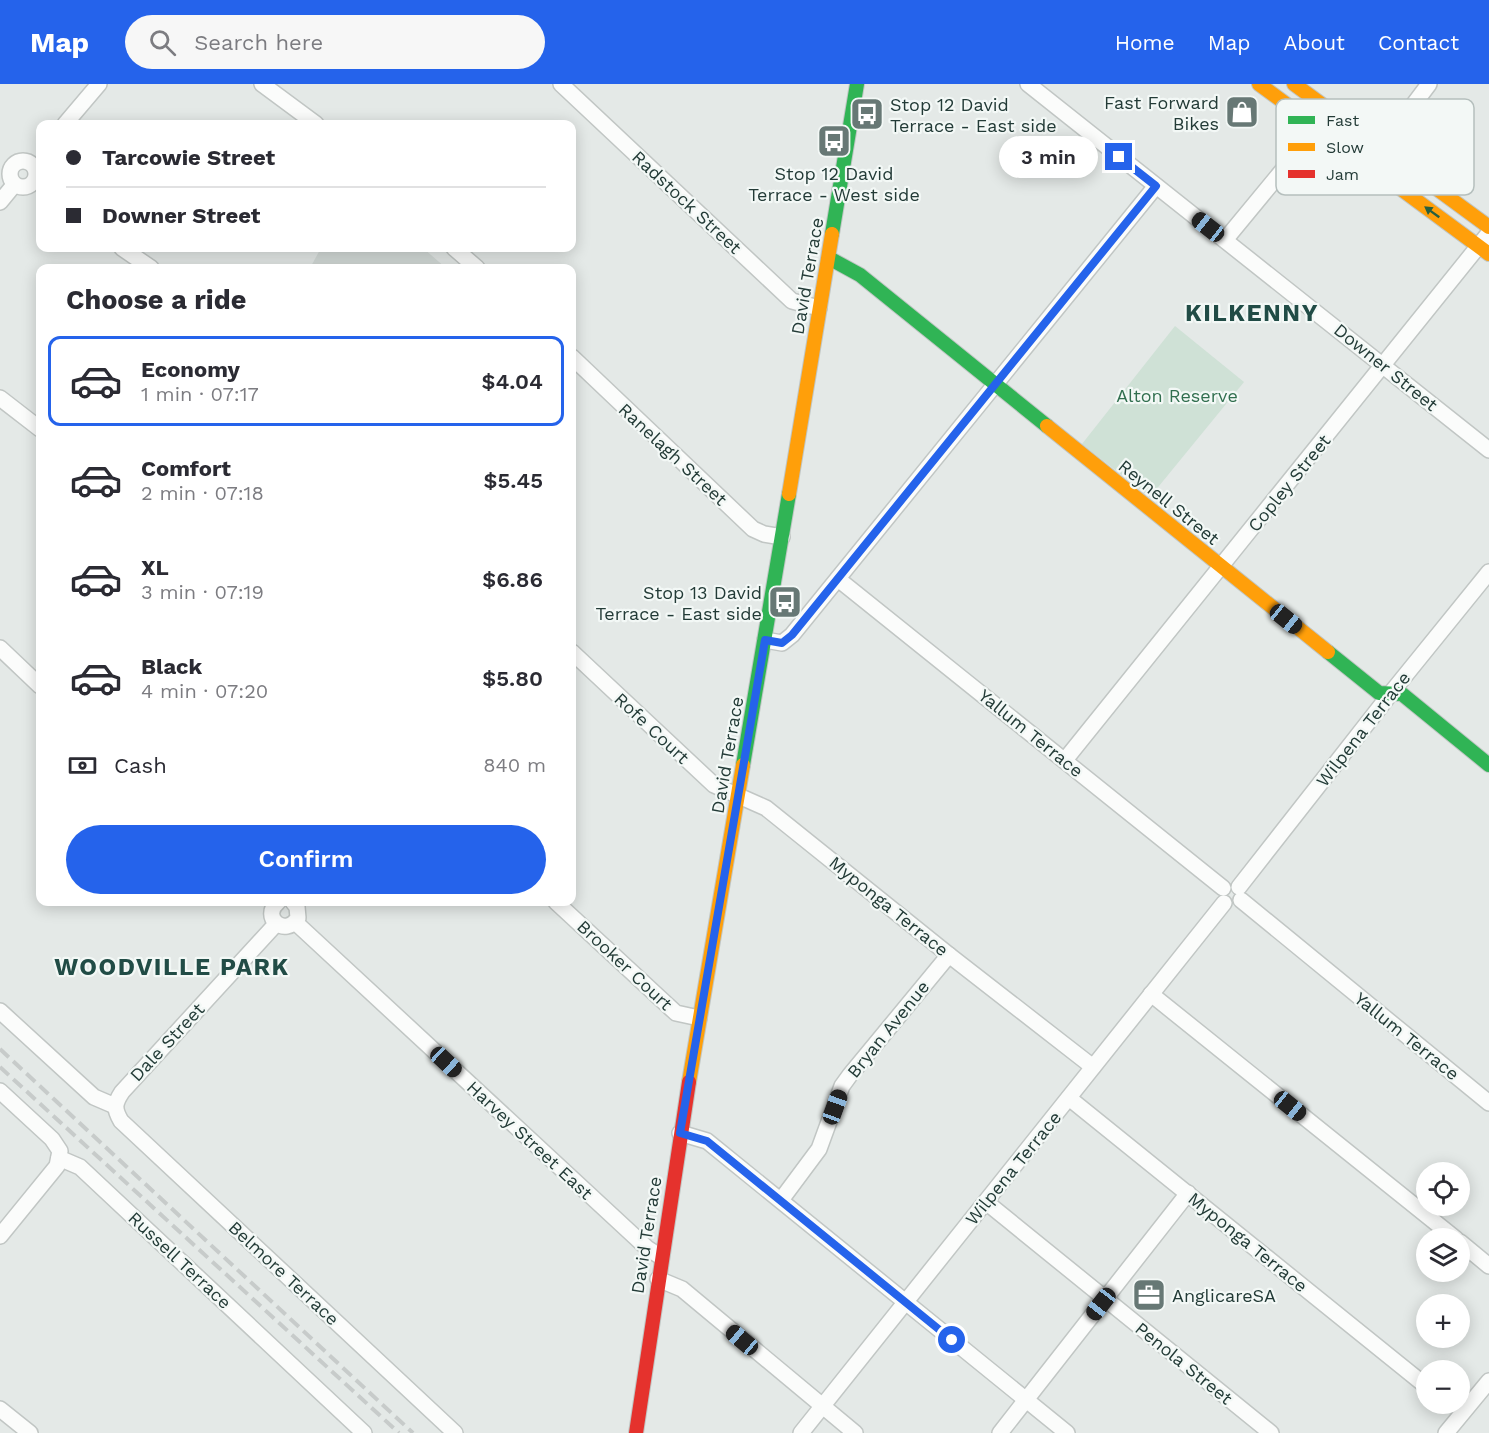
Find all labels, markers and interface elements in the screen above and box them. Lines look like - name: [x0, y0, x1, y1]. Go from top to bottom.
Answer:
- search box: [125, 15, 545, 69]
- text: Map: [30, 26, 89, 59]
- icon: search: [146, 26, 179, 59]
- text: Search here: [194, 30, 323, 55]
- text: Home: [1115, 30, 1175, 55]
- text: Map: [1208, 30, 1251, 55]
- text: About: [1284, 30, 1345, 55]
- text: Contact: [1378, 30, 1459, 55]
- place label: Fast Forward Bikes: [1104, 92, 1219, 134]
- place label: Stop 12 David Terrace - East side: [890, 94, 1057, 136]
- shop icon: Fast Forward Bikes: [1224, 94, 1260, 130]
- bus stop icon: Stop 12 David Terrace - East side: [849, 96, 885, 132]
- legend: [1276, 99, 1474, 195]
- text: Fast: [1326, 111, 1359, 130]
- bus stop icon: Stop 12 David Terrace - West side: [816, 123, 852, 159]
- callout: 3 min: [999, 136, 1098, 178]
- text: Slow: [1326, 138, 1364, 157]
- route end: [1105, 143, 1132, 170]
- text: Tarcowie Street: [102, 145, 275, 170]
- text: 3 min: [1021, 145, 1076, 169]
- street label: Radstock Street: [628, 146, 746, 258]
- place label: Stop 12 David Terrace - West side: [748, 163, 920, 205]
- text: Jam: [1326, 165, 1359, 184]
- text: Downer Street: [102, 203, 260, 228]
- one-way arrow: [1424, 207, 1439, 219]
- car: [1188, 209, 1228, 245]
- street label: David Terrace: [786, 216, 828, 336]
- text: Choose a ride: [66, 284, 246, 316]
- district label: KILKENNY: [1185, 299, 1319, 327]
- street label: Downer Street: [1330, 319, 1442, 416]
- icon: car: [69, 354, 123, 408]
- text: Economy: [141, 357, 240, 382]
- text: $4.04: [482, 369, 543, 394]
- text: 1 min · 07:17: [141, 382, 259, 406]
- park label: Alton Reserve: [1116, 385, 1238, 406]
- street label: Ranelagh Street: [614, 398, 732, 510]
- street label: Copley Street: [1243, 430, 1335, 536]
- icon: car: [69, 453, 123, 507]
- street label: Reynell Street: [1115, 455, 1224, 549]
- text: Comfort: [141, 456, 231, 481]
- text: $5.45: [483, 468, 543, 493]
- text: 2 min · 07:18: [141, 481, 264, 505]
- icon: car: [69, 552, 123, 606]
- text: XL: [141, 555, 169, 580]
- text: $6.86: [482, 567, 543, 592]
- text: 3 min · 07:19: [141, 580, 264, 604]
- place label: Stop 13 David Terrace - East side: [595, 582, 762, 624]
- bus stop icon: Stop 13 David Terrace - East side: [767, 584, 803, 620]
- car: [1266, 601, 1306, 637]
- icon: car: [69, 651, 123, 705]
- text: Black: [141, 654, 202, 679]
- text: $5.80: [482, 666, 543, 691]
- street label: Wilpena Terrace: [1312, 667, 1414, 791]
- text: 4 min · 07:20: [141, 679, 268, 703]
- street label: Yallum Terrace: [975, 684, 1087, 782]
- street label: Rofe Court: [610, 688, 694, 768]
- street label: David Terrace: [706, 695, 748, 815]
- icon: cash: [66, 749, 99, 782]
- text: Cash: [114, 753, 167, 778]
- text: 840 m: [483, 753, 546, 777]
- button: Confirm: [66, 825, 546, 894]
- street label: Myponga Terrace: [825, 852, 953, 960]
- street label: Brooker Court: [573, 916, 677, 1015]
- district label: WOODVILLE PARK: [54, 953, 290, 981]
- street label: Bryan Avenue: [843, 976, 933, 1082]
- street label: Yallum Terrace: [1351, 987, 1463, 1085]
- street label: Dale Street: [125, 998, 209, 1086]
- car: [427, 1043, 465, 1081]
- street label: Harvey Street East: [463, 1076, 597, 1204]
- car: [820, 1087, 850, 1127]
- car: [1270, 1088, 1310, 1124]
- street label: Wilpena Terrace: [961, 1107, 1065, 1229]
- map controls: [1416, 1162, 1470, 1414]
- button: locate: [1416, 1162, 1470, 1216]
- street label: David Terrace: [626, 1175, 666, 1295]
- street label: Myponga Terrace: [1184, 1188, 1312, 1296]
- street label: Russell Terrace: [124, 1207, 236, 1313]
- street label: Belmore Terrace: [225, 1217, 343, 1329]
- button: layers: [1416, 1228, 1470, 1282]
- office icon: AnglicareSA: [1131, 1277, 1167, 1313]
- car: [1083, 1284, 1119, 1324]
- place label: AnglicareSA: [1172, 1285, 1276, 1306]
- button: +: [1416, 1294, 1470, 1348]
- street label: Penola Street: [1131, 1317, 1237, 1409]
- car: [722, 1322, 762, 1358]
- route start: [938, 1326, 965, 1353]
- button: −: [1416, 1360, 1470, 1414]

